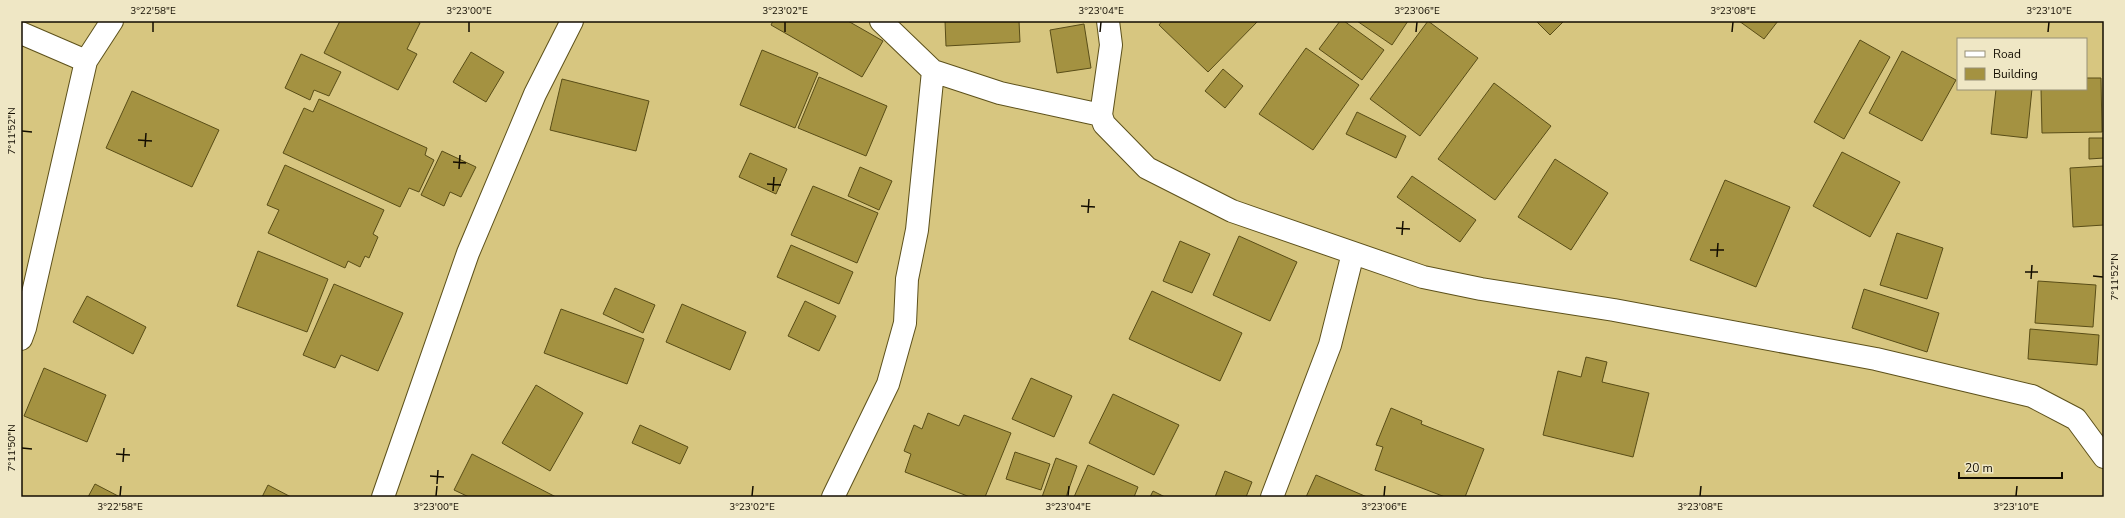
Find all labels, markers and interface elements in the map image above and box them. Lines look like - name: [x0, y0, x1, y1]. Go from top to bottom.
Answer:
- text: 3°22'58"E: [130, 4, 176, 18]
- text: 3°23'00"E: [446, 4, 492, 18]
- text: 3°23'02"E: [762, 4, 808, 18]
- text: 3°23'04"E: [1078, 4, 1124, 18]
- text: 3°23'06"E: [1394, 4, 1440, 18]
- text: 3°23'08"E: [1710, 4, 1756, 18]
- text: 3°23'10"E: [2026, 4, 2072, 18]
- legend: [1957, 38, 2087, 90]
- text: Road: [1993, 46, 2021, 62]
- text: Building: [1993, 66, 2038, 82]
- text: 7°11'52"N: [5, 107, 19, 155]
- text: 7°11'52"N: [2108, 253, 2122, 301]
- text: 7°11'50"N: [5, 424, 19, 472]
- scale bar: [1959, 454, 2062, 480]
- text: 20 m: [1965, 460, 1993, 476]
- text: 3°22'58"E: [97, 500, 143, 514]
- text: 3°23'00"E: [413, 500, 459, 514]
- text: 3°23'02"E: [729, 500, 775, 514]
- text: 3°23'04"E: [1045, 500, 1091, 514]
- text: 3°23'06"E: [1361, 500, 1407, 514]
- text: 3°23'08"E: [1677, 500, 1723, 514]
- text: 3°23'10"E: [1993, 500, 2039, 514]

